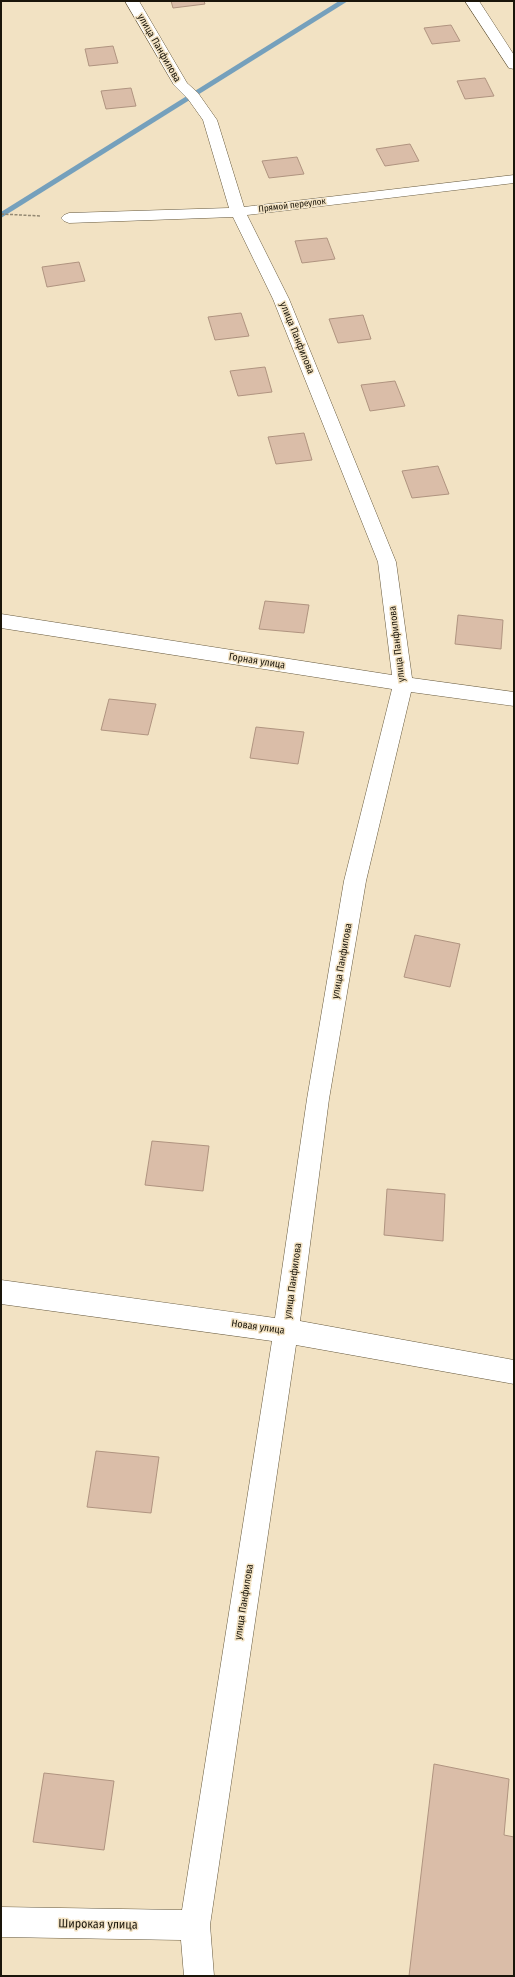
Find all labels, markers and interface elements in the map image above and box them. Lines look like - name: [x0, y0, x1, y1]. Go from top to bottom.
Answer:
- street label: улица Панфилова: [135, 12, 183, 84]
- street label: Прямой переулок: [258, 196, 327, 214]
- street label: улица Панфилова: [277, 300, 317, 376]
- street label: улица Панфилова: [386, 605, 408, 683]
- street label: Горная улица: [228, 651, 286, 671]
- street label: улица Панфилова: [329, 922, 355, 1000]
- street label: улица Панфилова: [282, 1242, 304, 1320]
- street label: Новая улица: [231, 1317, 285, 1337]
- street label: улица Панфилова: [232, 1563, 256, 1641]
- street label: Широкая улица: [58, 1916, 138, 1932]

